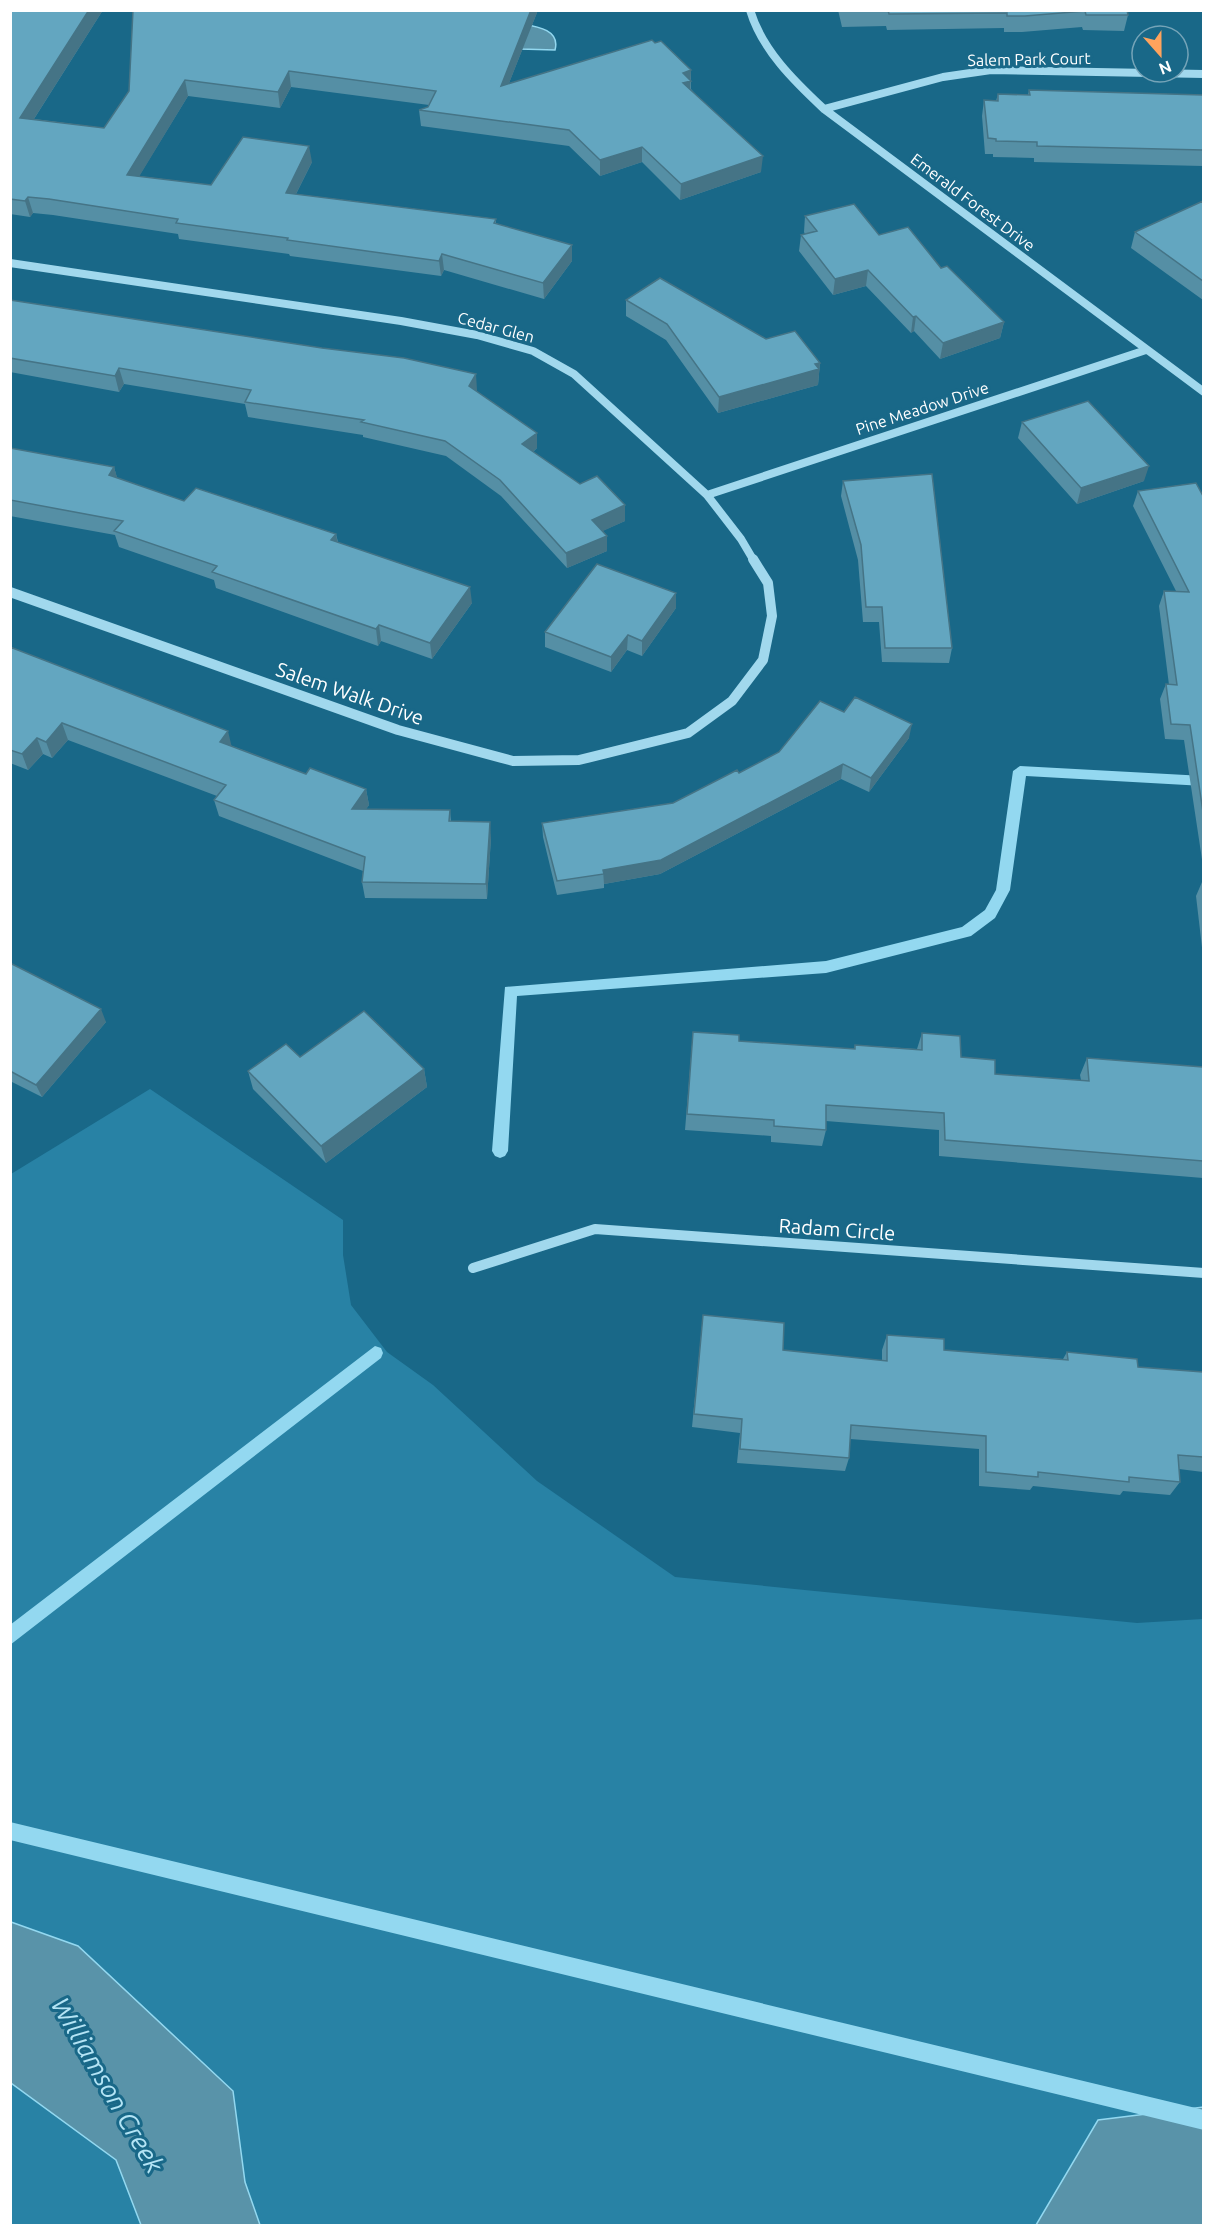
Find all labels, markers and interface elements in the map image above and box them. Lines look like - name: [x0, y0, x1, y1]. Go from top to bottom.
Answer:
- north arrow: [1130, 24, 1190, 84]
- street label: Salem Park Court: [967, 49, 1091, 69]
- text: N: [1157, 57, 1174, 79]
- street label: Emerald Forest Drive: [907, 150, 1039, 254]
- street label: Cedar Glen: [456, 308, 536, 346]
- street label: Pine Meadow Drive: [853, 378, 991, 438]
- street label: Salem Walk Drive: [273, 657, 427, 729]
- street label: Radam Circle: [778, 1213, 896, 1245]
- water label: Williamson Creek: [46, 1992, 170, 2178]

